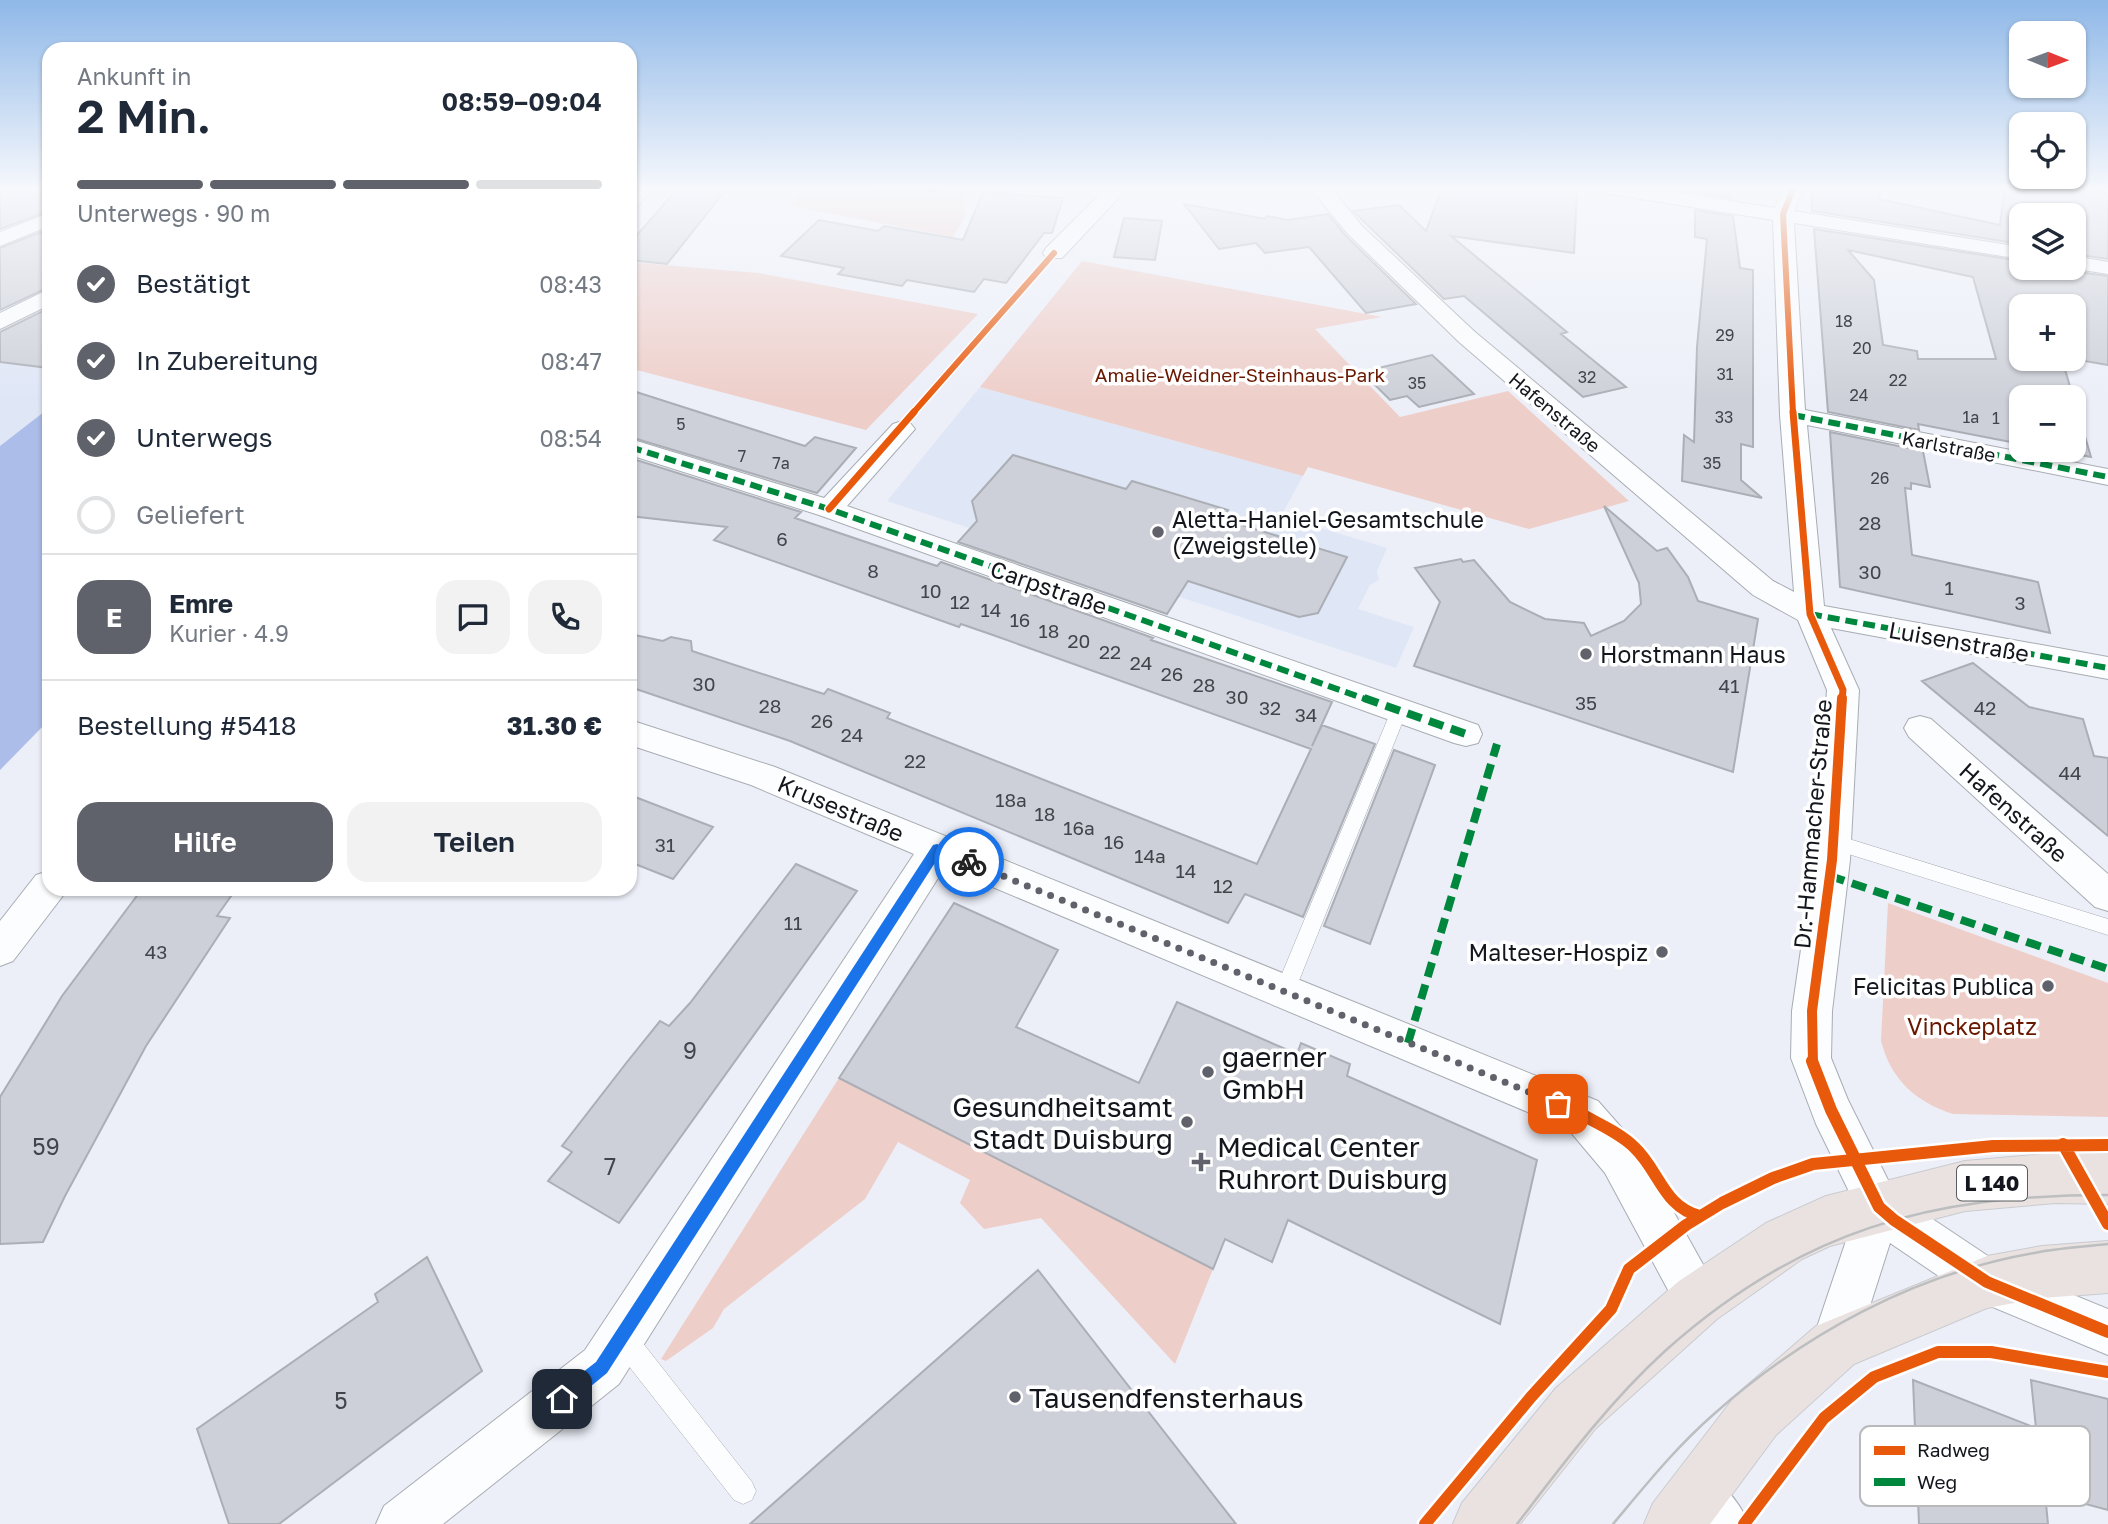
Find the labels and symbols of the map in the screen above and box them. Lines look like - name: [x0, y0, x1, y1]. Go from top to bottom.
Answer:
- north arrow: [2009, 21, 2086, 98]
- house number: 18: [1835, 311, 1853, 331]
- house number: 29: [1716, 325, 1734, 345]
- house number: 20: [1852, 338, 1872, 358]
- park label: Amalie-Weidner-Steinhaus-Park: [1095, 363, 1386, 386]
- house number: 31: [1716, 364, 1734, 384]
- street label: Hafenstraße: [1505, 367, 1605, 457]
- house number: 32: [1578, 367, 1596, 387]
- house number: 22: [1889, 370, 1907, 390]
- house number: 35: [1408, 373, 1426, 393]
- house number: 24: [1849, 385, 1869, 405]
- house number: 33: [1715, 407, 1733, 427]
- house number: 1a: [1963, 407, 1979, 427]
- house number: 1: [1992, 408, 2000, 428]
- house number: 5: [676, 414, 686, 434]
- street label: Karlstraße: [1900, 426, 1998, 466]
- house number: 7: [738, 446, 746, 466]
- house number: 7a: [772, 453, 790, 473]
- house number: 35: [1703, 453, 1721, 473]
- house number: 26: [1871, 468, 1889, 488]
- place label: Aletta-Haniel-Gesamtschule (Zweigstelle): [1172, 505, 1484, 559]
- house number: 28: [1859, 511, 1881, 534]
- marker: Aletta-Haniel-Gesamtschule (Zweigstelle): [1150, 524, 1166, 540]
- house number: 6: [776, 527, 788, 550]
- street label: Carpstraße: [987, 554, 1111, 620]
- house number: 8: [867, 559, 879, 582]
- house number: 30: [1859, 560, 1881, 583]
- house number: 1: [1944, 576, 1954, 599]
- house number: 10: [921, 579, 942, 602]
- house number: 12: [950, 590, 970, 613]
- house number: 3: [2014, 591, 2026, 614]
- house number: 14: [981, 598, 1001, 621]
- house number: 16: [1010, 608, 1030, 631]
- street label: Luisenstraße: [1887, 615, 2031, 667]
- house number: 18: [1039, 619, 1059, 642]
- house number: 20: [1068, 629, 1090, 652]
- house number: 22: [1099, 640, 1121, 663]
- place label: Horstmann Haus: [1600, 640, 1786, 668]
- marker: Horstmann Haus: [1578, 646, 1594, 662]
- house number: 24: [1130, 651, 1152, 674]
- house number: 26: [1161, 662, 1183, 685]
- house number: 30: [693, 672, 715, 695]
- house number: 28: [1193, 673, 1215, 696]
- house number: 41: [1719, 674, 1739, 697]
- house number: 30: [1226, 685, 1248, 708]
- house number: 35: [1575, 691, 1597, 714]
- house number: 28: [759, 694, 781, 717]
- house number: 32: [1259, 696, 1281, 719]
- house number: 42: [1974, 696, 1996, 719]
- street label: Dr.-Hammacher-Straße: [1787, 698, 1837, 950]
- house number: 34: [1295, 703, 1317, 726]
- house number: 26: [811, 709, 833, 732]
- house number: 24: [841, 723, 863, 746]
- house number: 22: [904, 749, 926, 772]
- street label: Hafenstraße: [1954, 756, 2074, 868]
- house number: 44: [2058, 761, 2082, 784]
- street label: Krusestraße: [774, 769, 908, 847]
- house number: 18a: [995, 788, 1027, 811]
- house number: 18: [1035, 802, 1055, 825]
- house number: 16a: [1063, 816, 1095, 839]
- courier: [934, 827, 1004, 897]
- house number: 16: [1104, 830, 1124, 853]
- house number: 31: [655, 833, 675, 856]
- house number: 14a: [1134, 844, 1166, 867]
- house number: 14: [1176, 859, 1196, 882]
- house number: 12: [1213, 874, 1233, 897]
- house number: 11: [784, 911, 802, 934]
- place label: Malteser-Hospiz: [1468, 938, 1648, 966]
- house number: 43: [145, 940, 167, 963]
- marker: Malteser-Hospiz: [1654, 944, 1670, 960]
- place label: Felicitas Publica: [1853, 972, 2034, 1000]
- marker: Felicitas Publica: [2040, 978, 2056, 994]
- park label: Vinckeplatz: [1907, 1012, 2037, 1040]
- house number: 9: [683, 1036, 697, 1064]
- place label: gaerner GmbH: [1222, 1040, 1327, 1105]
- marker: gaerner GmbH: [1200, 1064, 1216, 1080]
- pin: [1528, 1074, 1588, 1134]
- place label: Gesundheitsamt Stadt Duisburg: [952, 1090, 1173, 1155]
- marker: Gesundheitsamt Stadt Duisburg: [1179, 1114, 1195, 1130]
- place label: Medical Center Ruhrort Duisburg: [1217, 1130, 1448, 1195]
- house number: 59: [32, 1132, 60, 1160]
- house number: 7: [604, 1152, 616, 1180]
- marker: Medical Center Ruhrort Duisburg: [1191, 1152, 1211, 1172]
- road number: L 140: [1957, 1166, 2027, 1200]
- pin: [532, 1369, 592, 1429]
- place label: Tausendfensterhaus: [1029, 1381, 1304, 1414]
- house number: 5: [334, 1386, 348, 1414]
- marker: Tausendfensterhaus: [1007, 1389, 1023, 1405]
- legend: [1860, 1426, 2090, 1506]
- text: Radweg: [1917, 1438, 1990, 1461]
- text: Weg: [1917, 1470, 1957, 1493]

